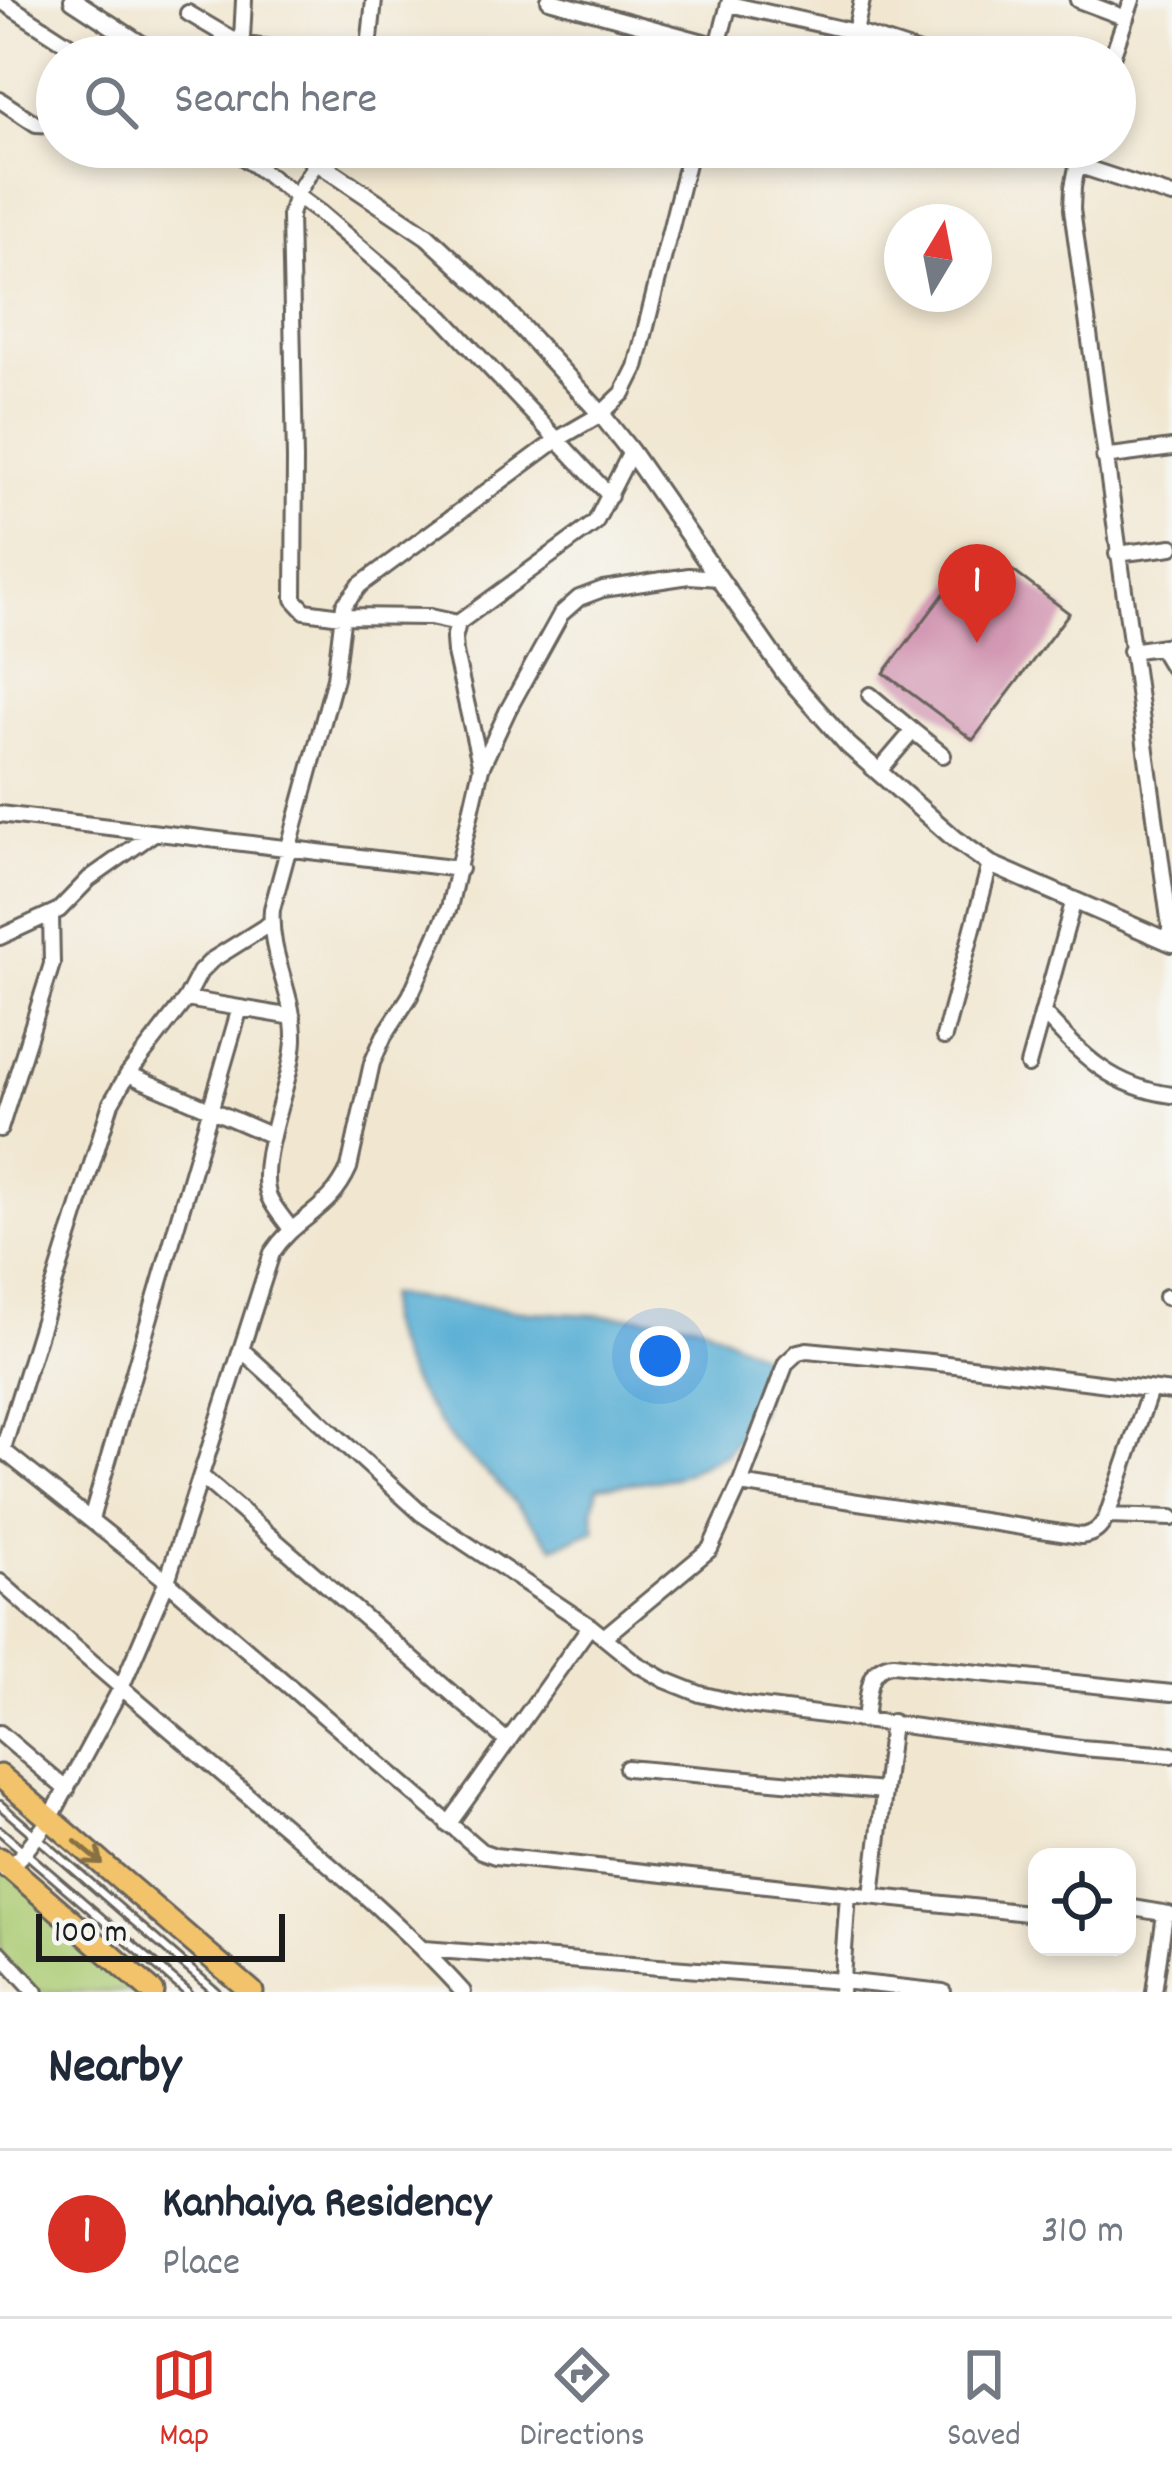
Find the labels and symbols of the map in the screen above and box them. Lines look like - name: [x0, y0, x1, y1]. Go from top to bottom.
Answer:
- north arrow: [884, 204, 992, 312]
- pin: 1: [938, 544, 1016, 643]
- your location: [630, 1326, 690, 1386]
- one-way arrow: [72, 1839, 104, 1865]
- scale bar: [36, 1908, 285, 1961]

